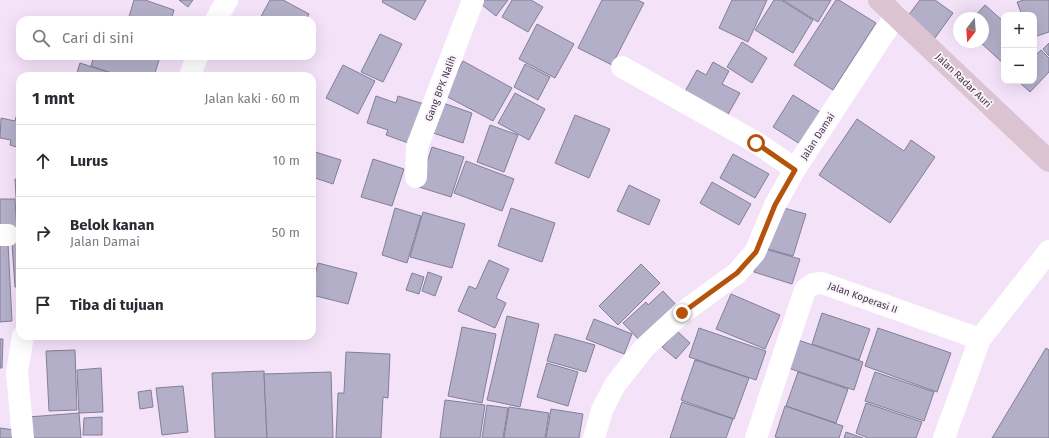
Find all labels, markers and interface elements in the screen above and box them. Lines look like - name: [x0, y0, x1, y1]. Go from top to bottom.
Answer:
- north arrow: [953, 12, 989, 48]
- map controls: [1001, 12, 1037, 84]
- button: +: [1001, 12, 1037, 48]
- search box: [16, 16, 316, 60]
- icon: search: [30, 27, 52, 49]
- text: Cari di sini: [62, 29, 134, 47]
- button: −: [1001, 48, 1037, 84]
- street label: Jalan Radar Auri: [933, 51, 994, 110]
- street label: Gang BPK Nalih: [423, 54, 459, 123]
- text: 1 mnt: [32, 88, 75, 109]
- text: Jalan kaki · 60 m: [205, 91, 300, 106]
- street label: Jalan Damai: [798, 111, 838, 162]
- route start: [747, 134, 765, 152]
- icon: ahead: [32, 150, 54, 172]
- text: Lurus: [70, 152, 108, 170]
- text: 10 m: [273, 153, 300, 168]
- text: Belok kanan: [70, 216, 154, 234]
- icon: right: [32, 222, 54, 244]
- text: 50 m: [272, 225, 300, 240]
- text: Jalan Damai: [70, 234, 140, 249]
- street label: Jalan Koperasi II: [826, 280, 899, 316]
- icon: arrive: [32, 294, 54, 316]
- text: Tiba di tujuan: [70, 296, 164, 314]
- route end: [673, 304, 691, 322]

